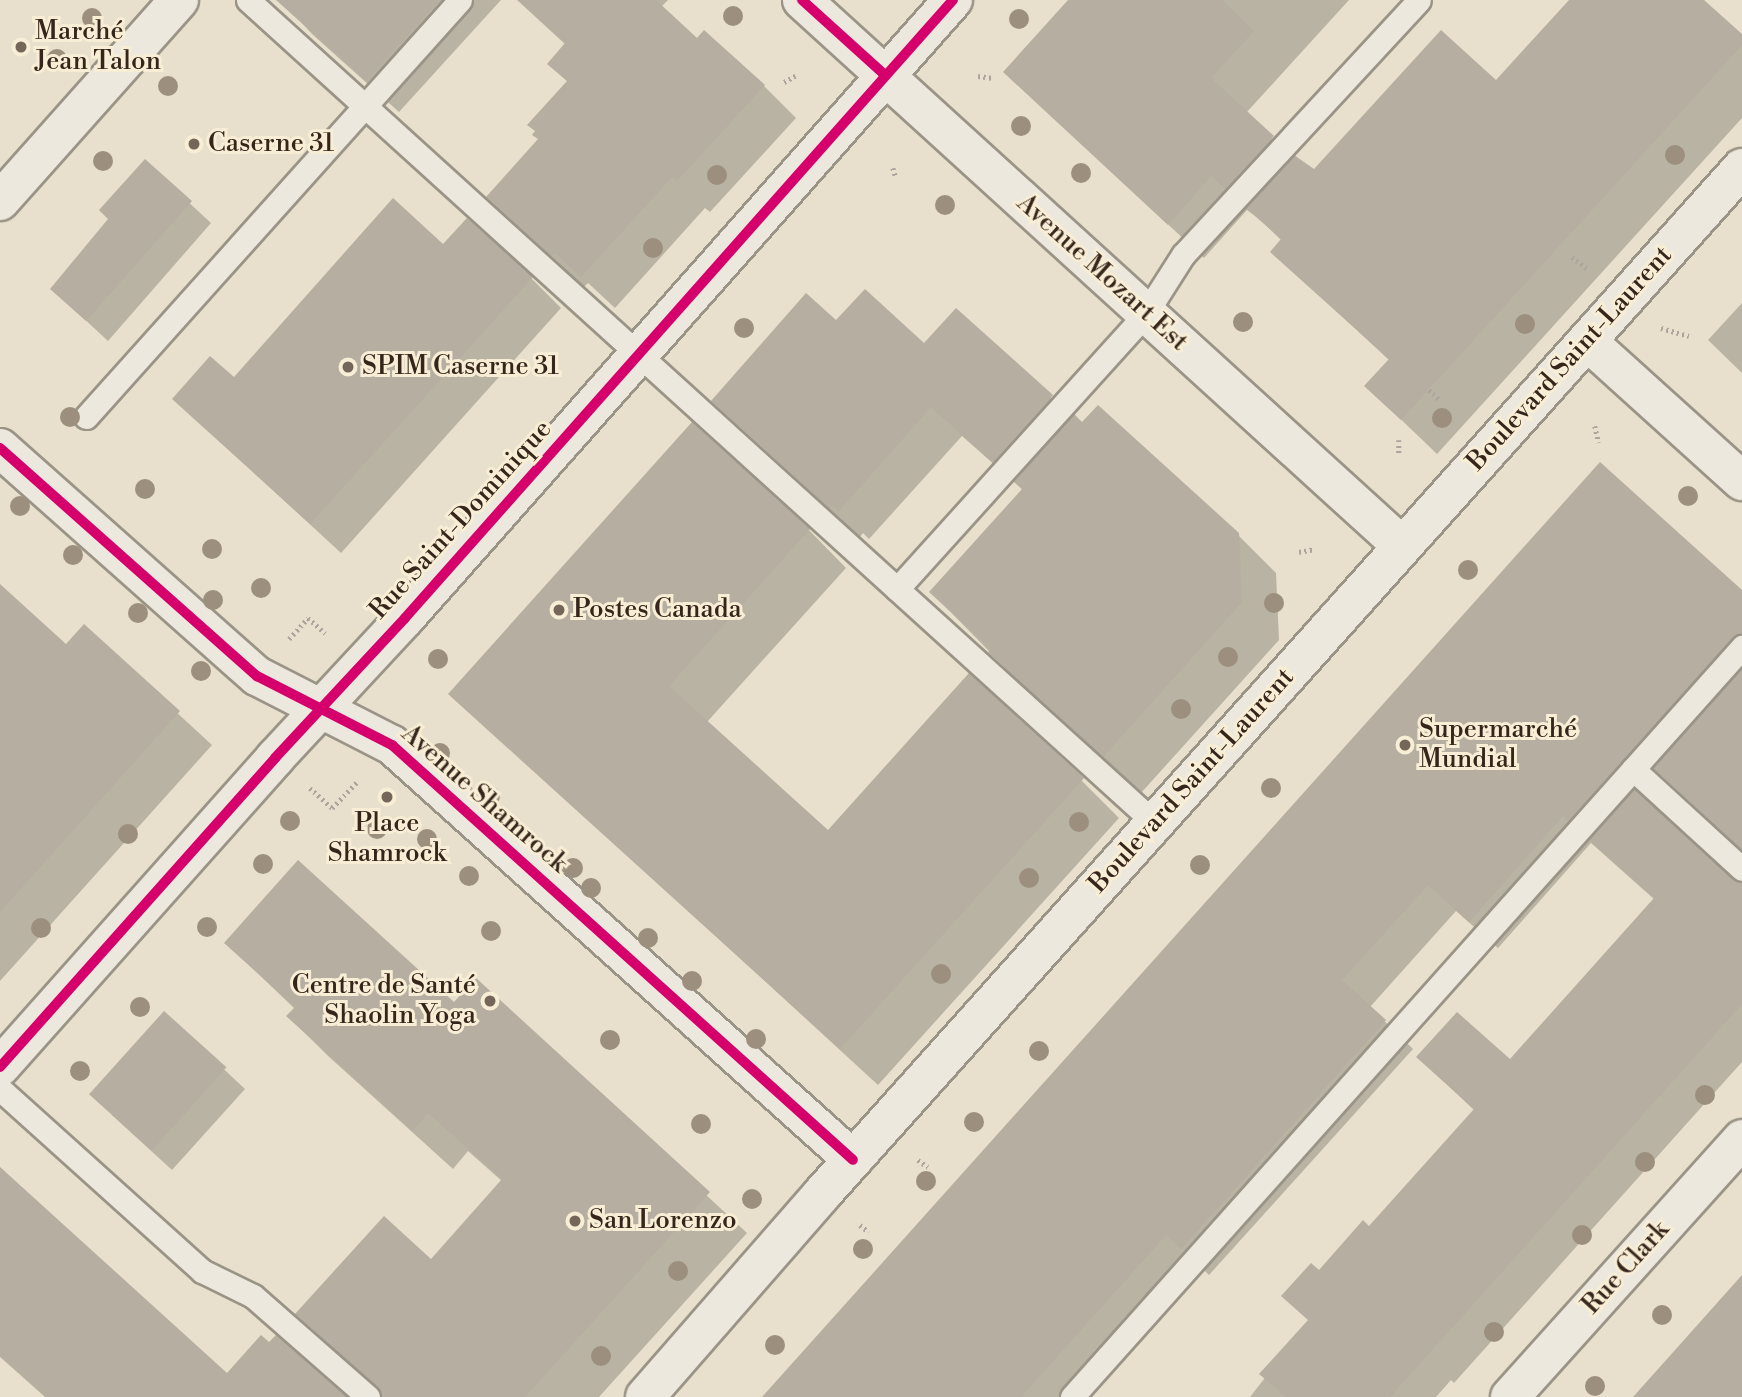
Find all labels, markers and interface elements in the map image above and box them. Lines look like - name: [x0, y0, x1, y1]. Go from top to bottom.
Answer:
- place label: Marché Jean Talon: [35, 16, 161, 78]
- marker: Marché Jean Talon: [13, 39, 29, 55]
- place label: Caserne 31: [208, 128, 334, 160]
- marker: Caserne 31: [186, 136, 202, 152]
- street label: Avenue Mozart Est: [1010, 188, 1194, 358]
- street label: Boulevard Saint-Laurent: [1461, 240, 1679, 478]
- place label: SPIM Caserne 31: [362, 351, 559, 383]
- marker: SPIM Caserne 31: [340, 359, 356, 375]
- street label: Rue Saint-Dominique: [363, 414, 559, 626]
- place label: Postes Canada: [573, 594, 742, 626]
- marker: Postes Canada: [551, 602, 567, 618]
- street label: Boulevard Saint-Laurent: [1083, 662, 1301, 900]
- place label: Supermarché Mundial: [1419, 714, 1577, 776]
- street label: Avenue Shamrock: [395, 718, 573, 880]
- marker: Supermarché Mundial: [1397, 737, 1413, 753]
- marker: Place Shamrock: [379, 789, 395, 805]
- place label: Place Shamrock: [328, 808, 446, 870]
- place label: Centre de Santé Shaolin Yoga: [292, 970, 476, 1032]
- marker: Centre de Santé Shaolin Yoga: [482, 993, 498, 1009]
- place label: San Lorenzo: [589, 1205, 736, 1237]
- marker: San Lorenzo: [567, 1213, 583, 1229]
- street label: Rue Clark: [1576, 1215, 1676, 1321]

